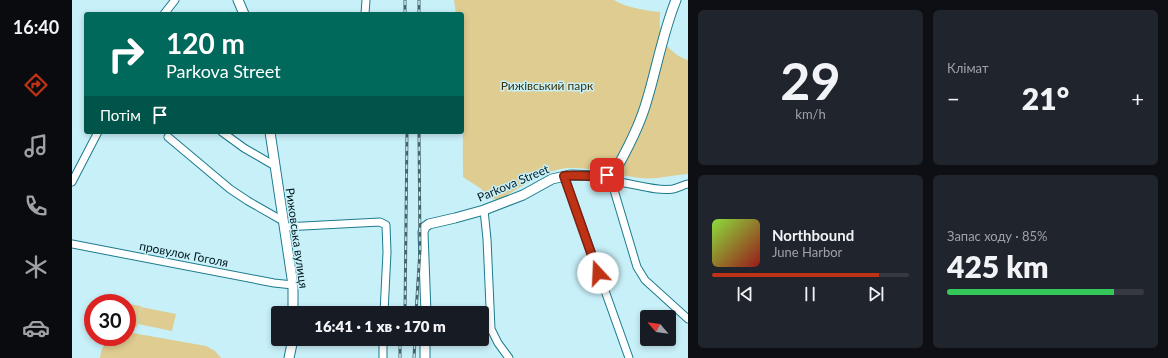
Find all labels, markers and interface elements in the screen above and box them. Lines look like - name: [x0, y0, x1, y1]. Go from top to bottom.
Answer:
- text: 16:40: [13, 16, 59, 38]
- text: 120 m: [166, 26, 245, 60]
- icon: right: [100, 28, 152, 80]
- text: 29: [780, 49, 841, 111]
- text: Parkova Street: [166, 60, 281, 82]
- text: Клімат: [947, 60, 988, 76]
- icon: directions: [22, 71, 50, 99]
- park label: Рижівський парк: [501, 78, 594, 93]
- text: 21°: [1022, 80, 1069, 116]
- text: −: [947, 85, 960, 112]
- text: +: [1131, 85, 1144, 112]
- icon: arrive: [149, 104, 171, 126]
- text: Потім: [100, 106, 141, 124]
- text: km/h: [795, 106, 826, 122]
- icon: music: [22, 132, 50, 160]
- pin: [590, 158, 624, 192]
- street label: Parkova Street: [475, 161, 552, 205]
- icon: arrive: [596, 164, 618, 186]
- street label: Рижовська вулиця: [283, 187, 311, 289]
- icon: phone: [22, 192, 50, 220]
- text: Northbound: [772, 226, 854, 244]
- text: Запас ходу · 85%: [947, 228, 1047, 244]
- street label: провулок Гоголя: [138, 238, 230, 270]
- text: June Harbor: [772, 244, 842, 260]
- text: 425 km: [947, 248, 1048, 284]
- position arrow: [577, 252, 619, 294]
- icon: climate: [22, 253, 50, 281]
- icon: previous: [734, 283, 756, 305]
- icon: pause: [799, 283, 821, 305]
- icon: next: [865, 283, 887, 305]
- speed limit sign: 30: [84, 294, 136, 346]
- north arrow: [640, 310, 676, 346]
- map controls: [640, 310, 676, 346]
- icon: car: [22, 314, 50, 342]
- text: 16:41 · 1 хв · 170 m: [314, 317, 446, 335]

